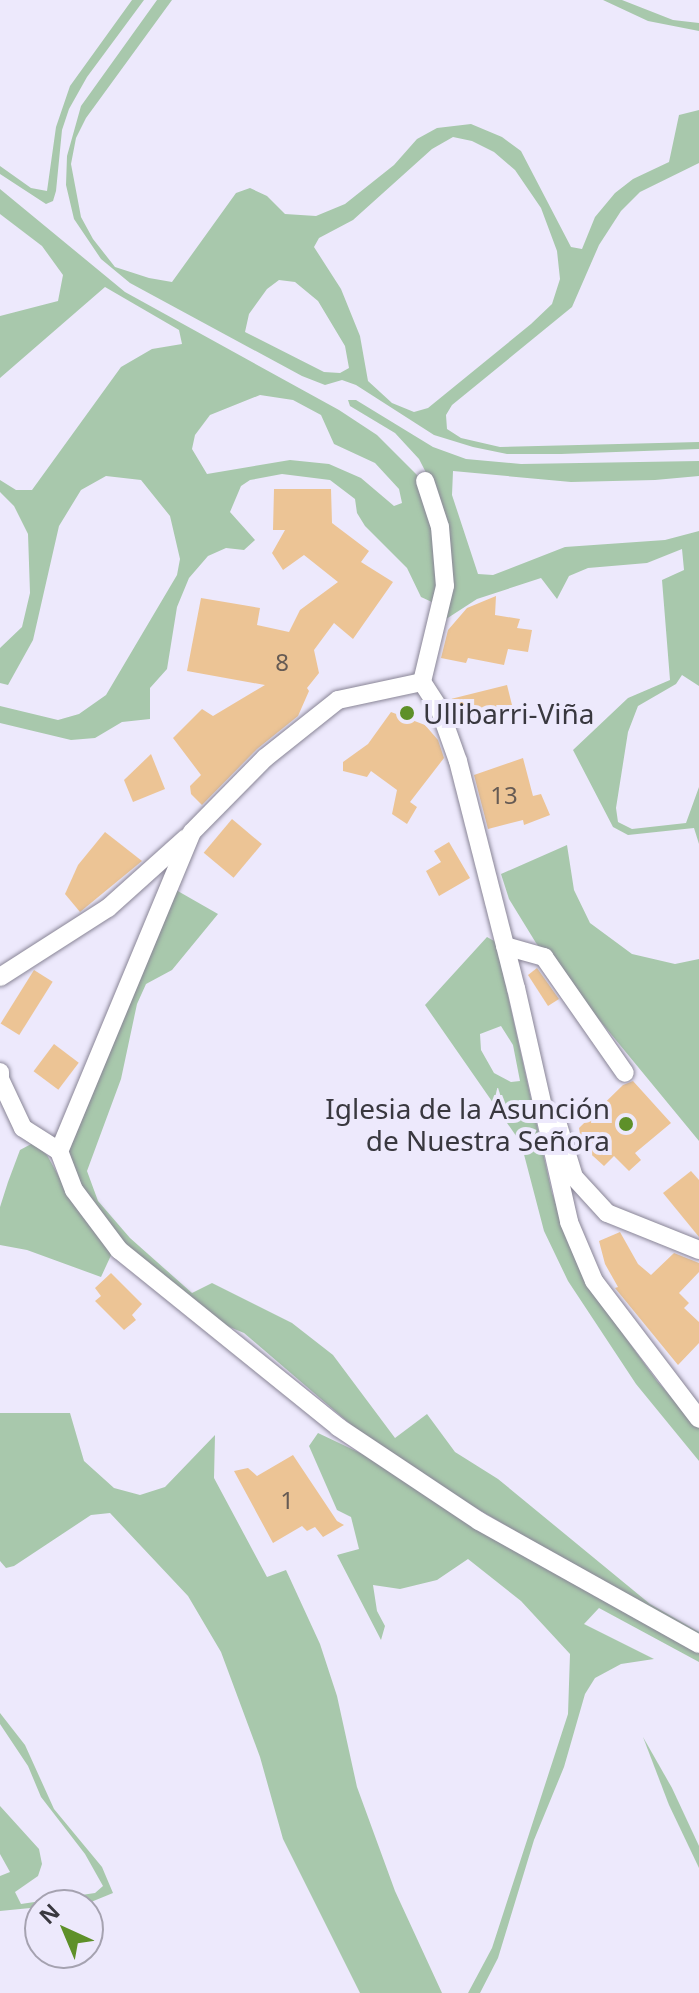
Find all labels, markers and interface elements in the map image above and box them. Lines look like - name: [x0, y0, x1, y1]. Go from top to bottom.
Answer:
- house number: 8: [275, 648, 289, 676]
- place label: Ullibarri-Viña: [423, 696, 594, 730]
- marker: Ullibarri-Viña: [398, 704, 416, 722]
- house number: 13: [490, 781, 518, 809]
- place label: Iglesia de la Asunción de Nuestra Señora: [325, 1091, 610, 1157]
- marker: Iglesia de la Asunción de Nuestra Señora: [617, 1115, 635, 1133]
- house number: 1: [280, 1486, 294, 1514]
- north arrow: [24, 1889, 104, 1969]
- text: N: [32, 1896, 66, 1930]

